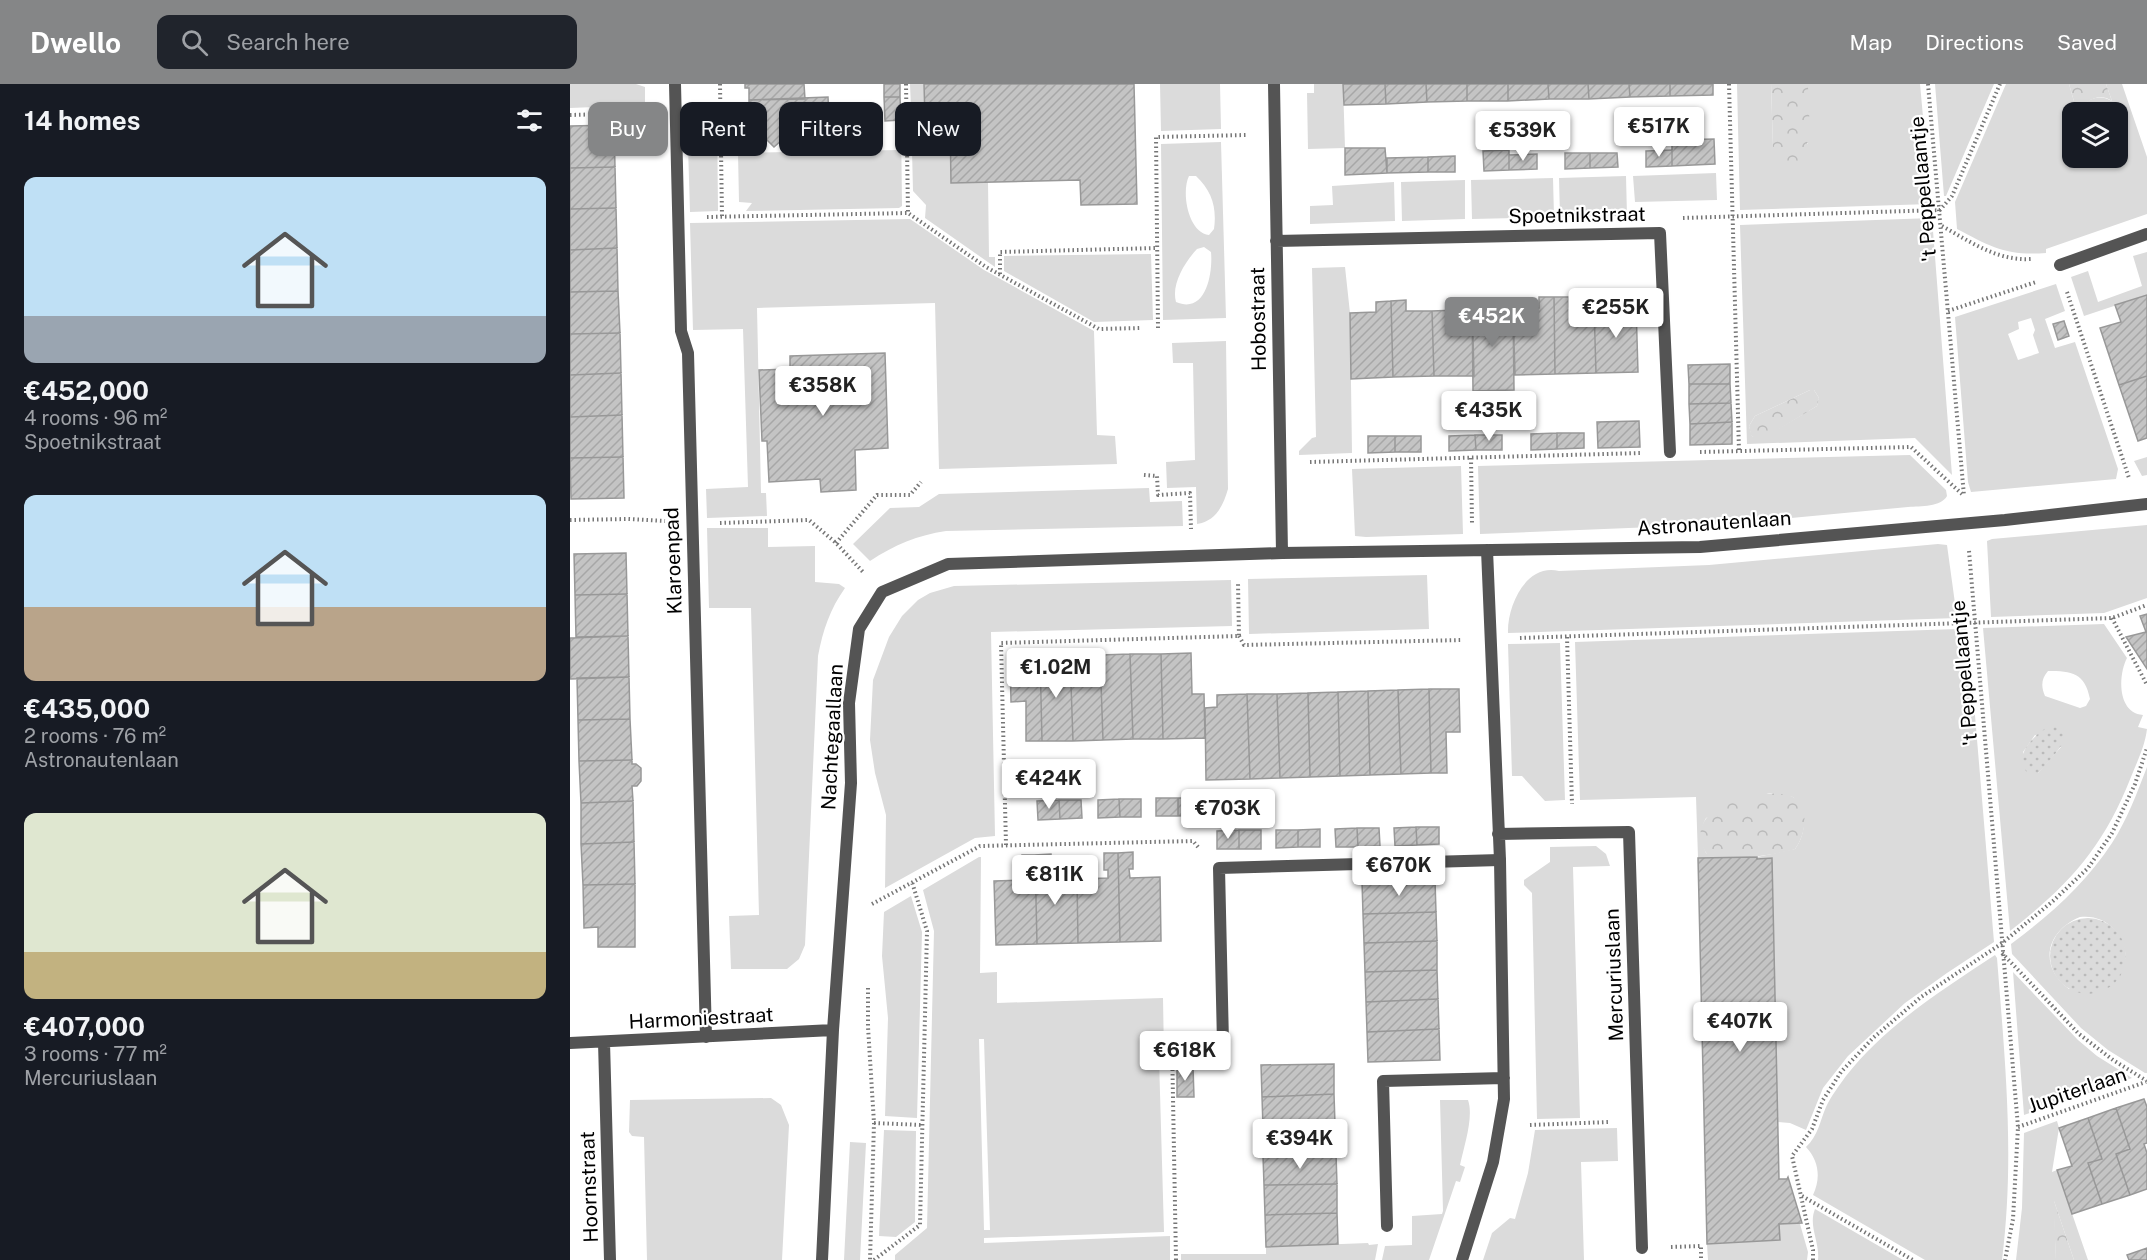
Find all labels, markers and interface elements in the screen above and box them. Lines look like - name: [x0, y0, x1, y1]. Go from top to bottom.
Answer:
- search box: [157, 15, 577, 69]
- text: Dwello: [30, 26, 121, 59]
- icon: search: [178, 26, 211, 59]
- text: Search here: [226, 29, 350, 55]
- text: Map: [1850, 30, 1892, 55]
- text: Directions: [1925, 30, 2024, 55]
- text: Saved: [2057, 30, 2117, 55]
- chip: Buy: [588, 102, 668, 156]
- chip: Rent: [680, 102, 767, 156]
- chip: Filters: [779, 102, 883, 156]
- chip: New: [895, 102, 981, 156]
- map controls: [2062, 102, 2128, 168]
- button: layers: [2062, 102, 2128, 168]
- icon: filters: [513, 104, 546, 137]
- text: 14 homes: [24, 105, 140, 136]
- pin: €517K: [1617, 107, 1701, 158]
- pin: €539K: [1481, 111, 1565, 162]
- text: €517K: [1628, 114, 1690, 138]
- street label: 't Peppellaantje: [1905, 115, 1941, 263]
- text: €539K: [1489, 118, 1557, 142]
- street label: Spoetnikstraat: [1508, 202, 1646, 228]
- icon: home: [231, 216, 339, 324]
- street label: Hobostraat: [1245, 267, 1271, 371]
- pin: €255K: [1574, 288, 1658, 339]
- text: €255K: [1582, 295, 1650, 319]
- pin: €452K: [1450, 297, 1534, 348]
- text: €452K: [1459, 304, 1525, 328]
- pin: €358K: [781, 366, 865, 417]
- text: €358K: [789, 373, 857, 397]
- text: €452,000: [24, 375, 149, 406]
- pin: €435K: [1447, 391, 1531, 442]
- text: €435K: [1455, 398, 1523, 422]
- text: 4 rooms · 96 m²: [24, 406, 167, 430]
- text: Spoetnikstraat: [24, 430, 161, 454]
- street label: Astronautenlaan: [1636, 506, 1792, 540]
- street label: Klaroenpad: [659, 507, 687, 615]
- icon: home: [231, 534, 339, 642]
- street label: 't Peppellaantje: [1946, 599, 1982, 747]
- pin: €1.02M: [1007, 648, 1105, 699]
- text: €1.02M: [1021, 655, 1091, 679]
- street label: Nachtegaallaan: [816, 663, 848, 811]
- text: €435,000: [24, 693, 150, 724]
- text: 2 rooms · 76 m²: [24, 724, 166, 748]
- text: Astronautenlaan: [24, 748, 179, 772]
- pin: €424K: [1007, 759, 1091, 810]
- text: €424K: [1016, 766, 1082, 790]
- pin: €703K: [1186, 789, 1270, 840]
- text: €703K: [1195, 796, 1261, 820]
- pin: €670K: [1357, 846, 1441, 897]
- icon: home: [231, 852, 339, 960]
- text: €670K: [1366, 853, 1432, 877]
- pin: €811K: [1013, 855, 1097, 906]
- text: €811K: [1026, 862, 1084, 886]
- street label: Mercuriuslaan: [1600, 908, 1628, 1042]
- street label: Harmoniestraat: [628, 1002, 774, 1034]
- pin: €407K: [1698, 1002, 1782, 1053]
- text: €407K: [1707, 1009, 1773, 1033]
- text: €407,000: [24, 1011, 145, 1042]
- pin: €618K: [1143, 1031, 1227, 1082]
- text: €618K: [1154, 1038, 1216, 1062]
- text: 3 rooms · 77 m²: [24, 1042, 167, 1066]
- street label: Jupiterlaan: [2025, 1062, 2129, 1118]
- text: Mercuriuslaan: [24, 1066, 157, 1090]
- pin: €394K: [1258, 1119, 1342, 1170]
- text: €394K: [1267, 1126, 1333, 1150]
- street label: Hoornstraat: [575, 1131, 603, 1243]

